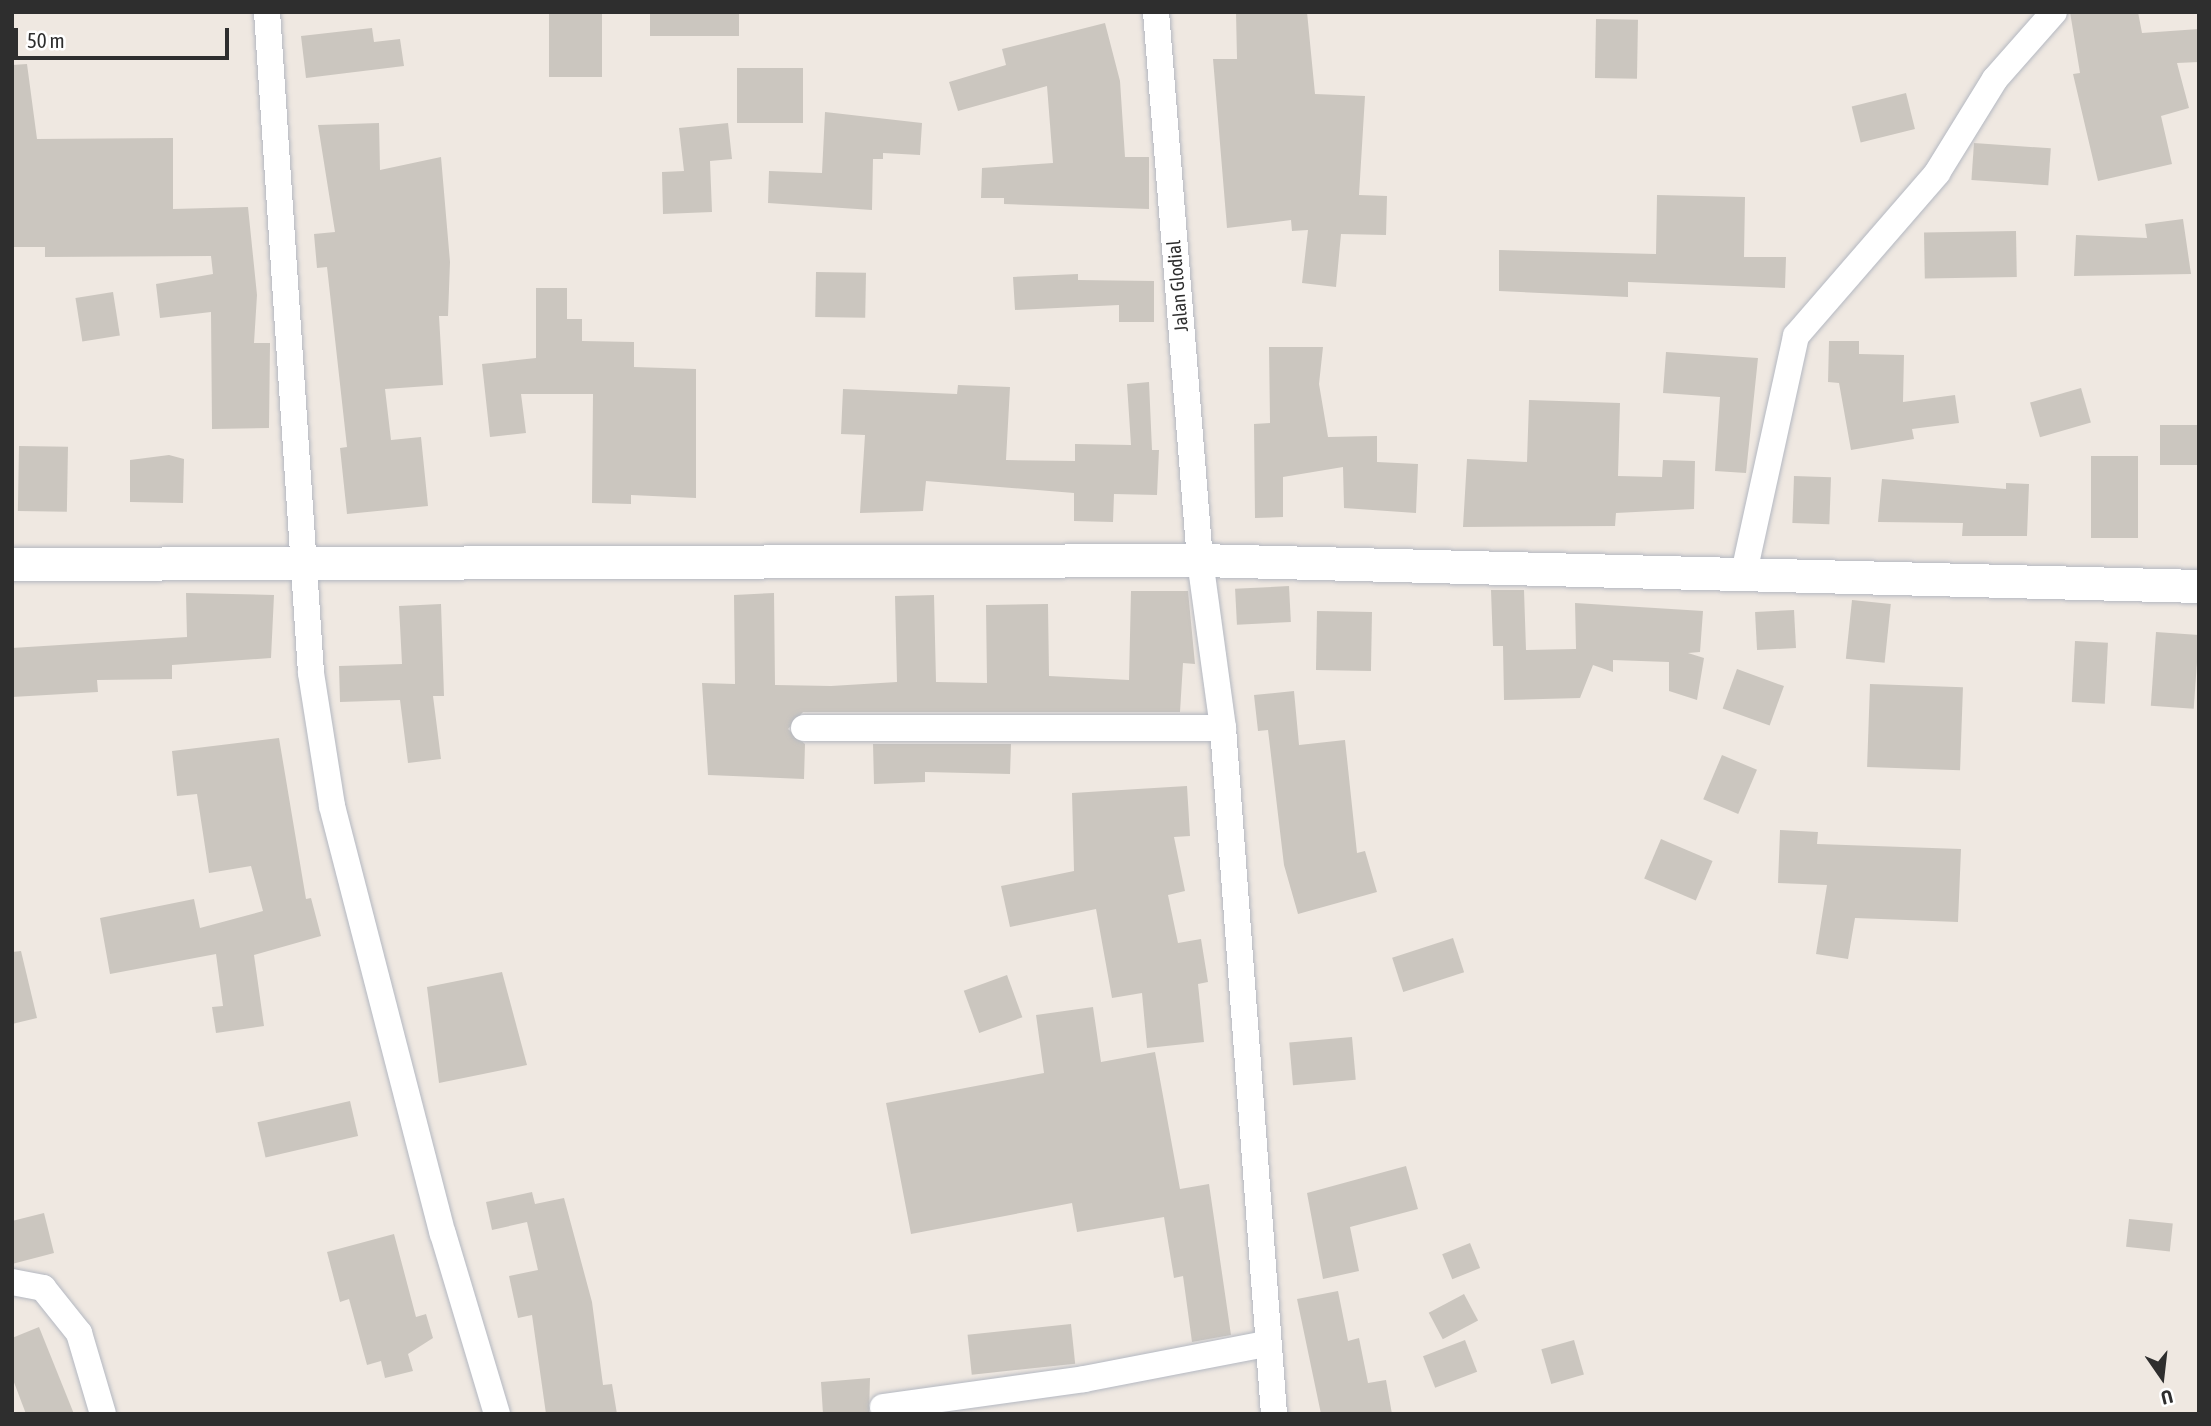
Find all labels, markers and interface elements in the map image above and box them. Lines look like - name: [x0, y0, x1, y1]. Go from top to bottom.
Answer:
- scale bar: [18, 14, 233, 58]
- text: 50 m: [27, 28, 65, 52]
- street label: Jalan Glodial: [1163, 239, 1193, 333]
- north arrow: [2127, 1342, 2197, 1412]
- text: U: [2159, 1385, 2175, 1409]

